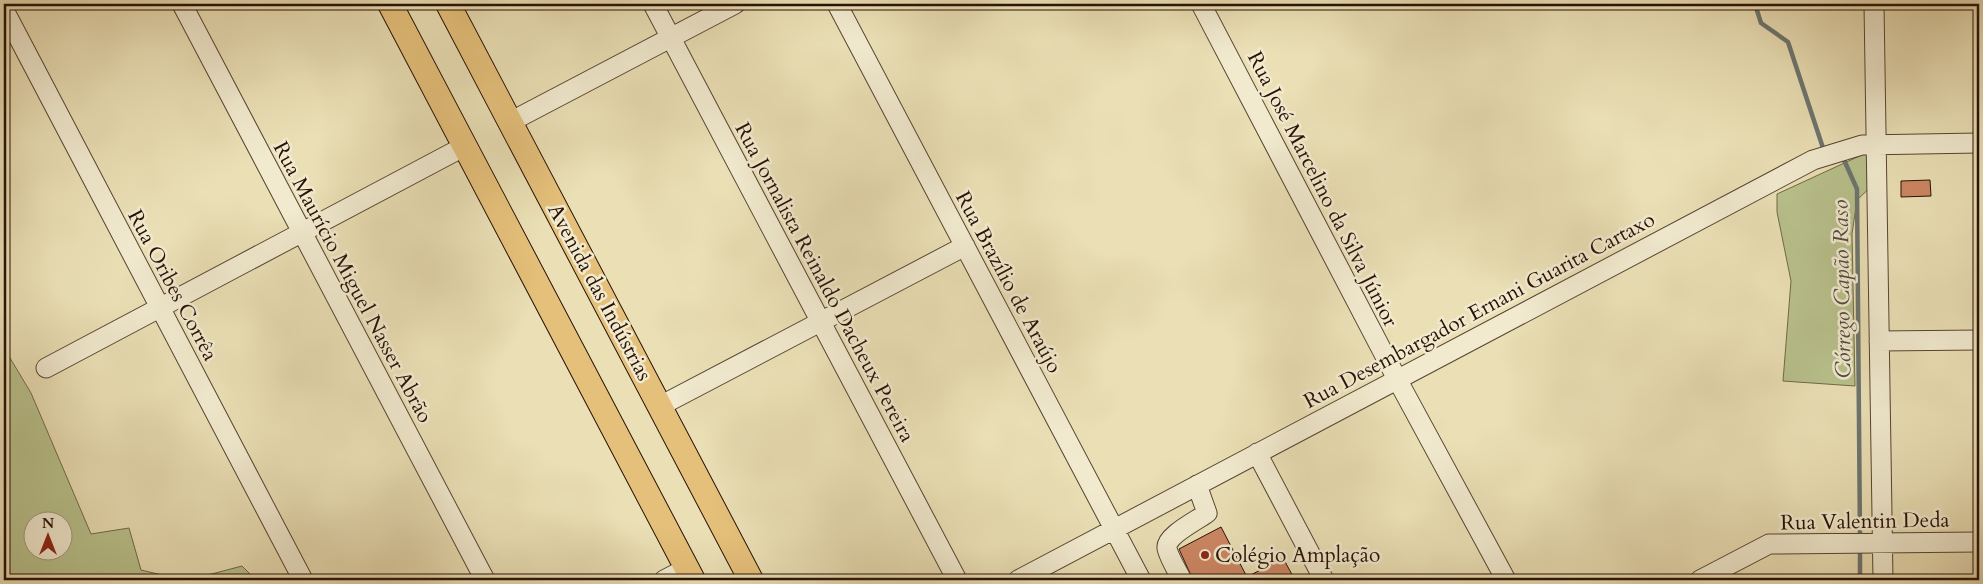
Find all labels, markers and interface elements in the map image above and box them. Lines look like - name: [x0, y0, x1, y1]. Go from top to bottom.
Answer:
- street label: Rua José Marcelino da Silva Júnior: [1240, 46, 1405, 332]
- street label: Rua Jornalista Reinaldo Dacheux Pereira: [728, 117, 921, 447]
- street label: Rua Maurício Miguel Nasser Abrão: [266, 136, 439, 428]
- street label: Rua Brazílio de Araújo: [948, 186, 1069, 378]
- street label: Avenida das Indústrias: [541, 199, 659, 386]
- water label: Córrego Capão Raso: [1825, 199, 1859, 379]
- street label: Rua Oribes Corrêa: [120, 205, 225, 366]
- street label: Rua Desembargador Ernani Guarita Cartaxo: [1299, 205, 1660, 416]
- street label: Rua Valentin Deda: [1780, 506, 1950, 537]
- north arrow: [22, 512, 72, 562]
- text: N: [42, 514, 54, 533]
- place label: Colégio Amplação: [1215, 541, 1380, 570]
- marker: Colégio Amplação: [1199, 549, 1211, 561]

